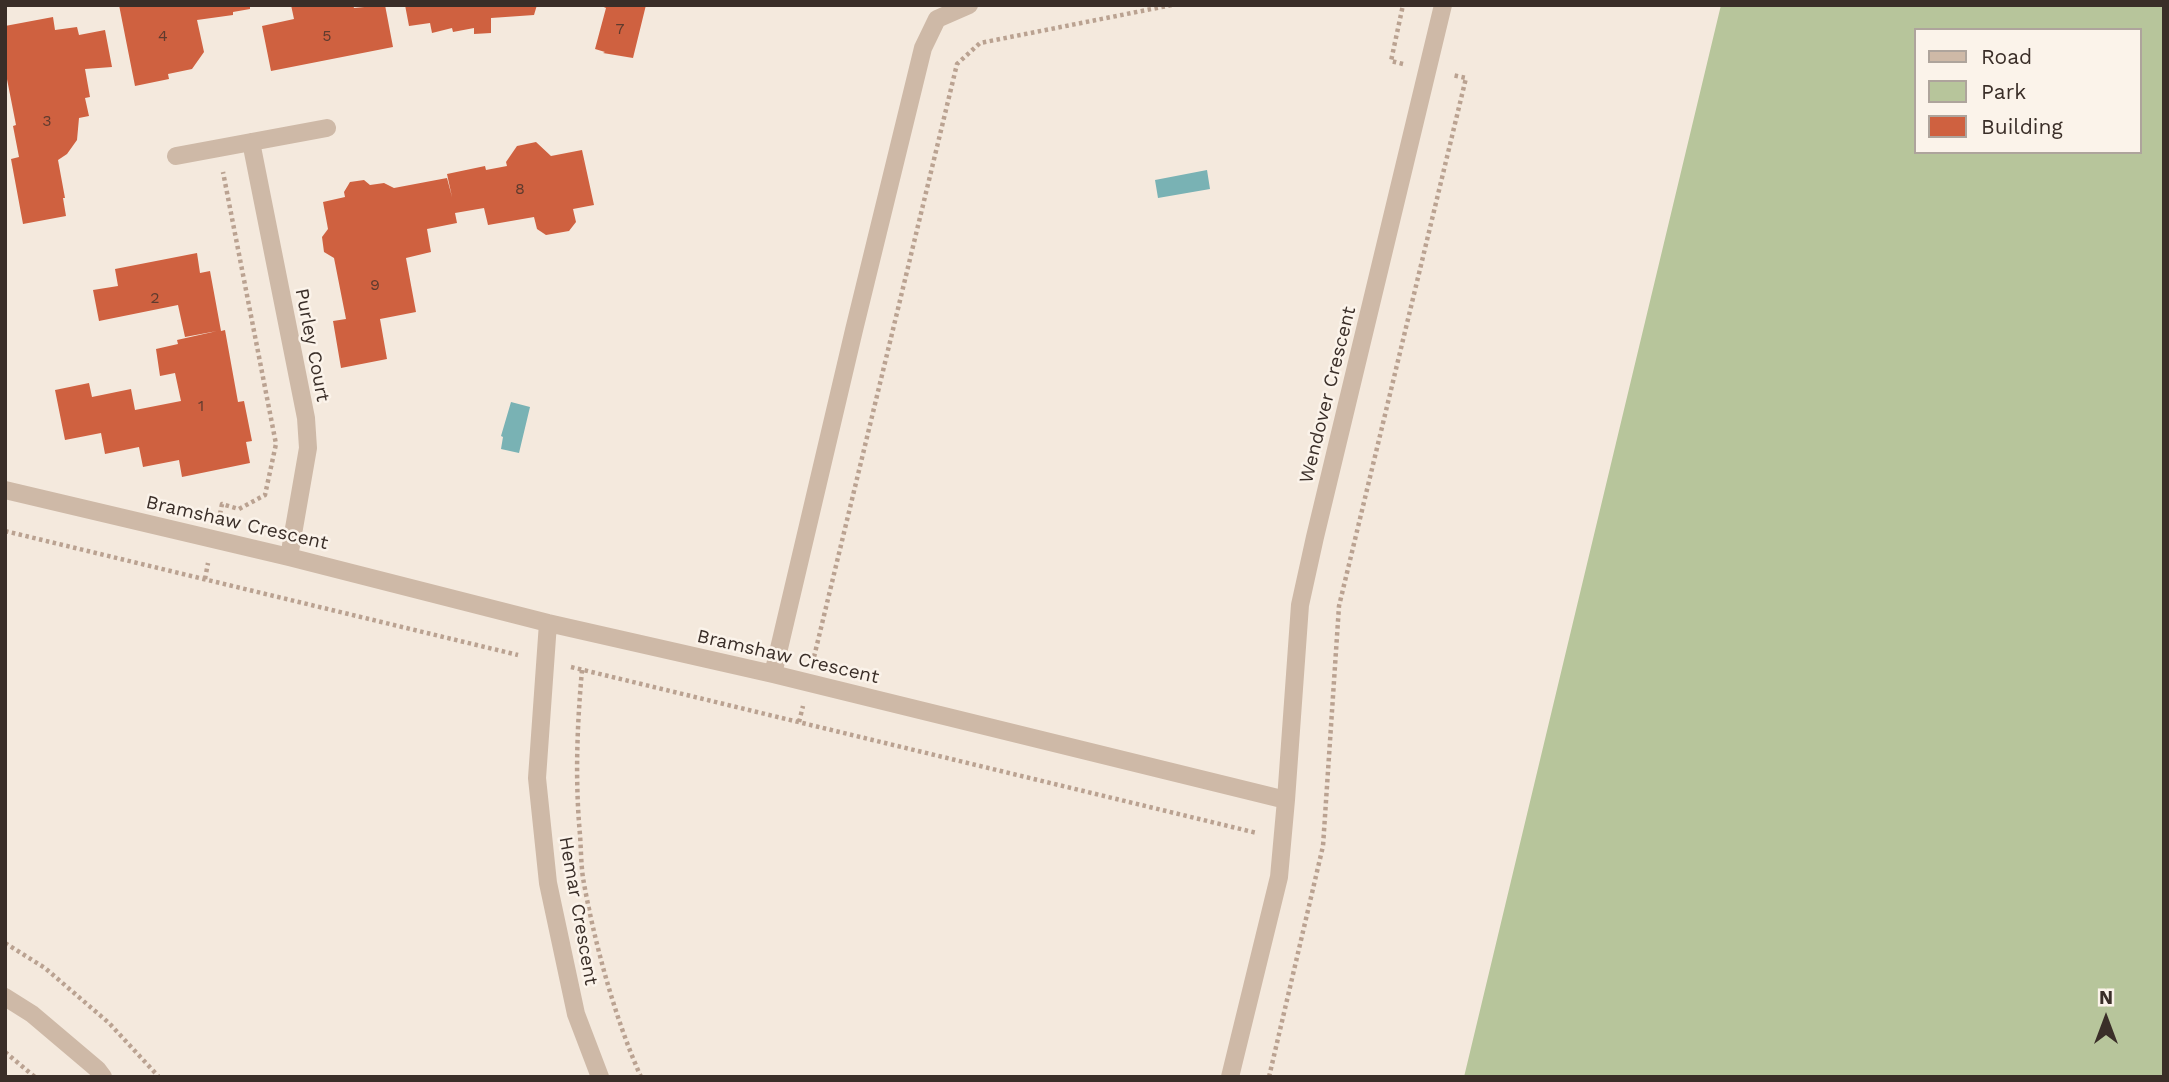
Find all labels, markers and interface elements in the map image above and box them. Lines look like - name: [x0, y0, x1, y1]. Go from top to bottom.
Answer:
- house number: 7: [616, 19, 624, 39]
- house number: 4: [158, 26, 168, 46]
- house number: 5: [322, 26, 332, 46]
- legend: [1913, 28, 2141, 154]
- text: Road: [1981, 44, 2032, 69]
- text: Park: [1981, 79, 2026, 104]
- house number: 3: [42, 111, 52, 131]
- text: Building: [1981, 114, 2063, 139]
- house number: 8: [515, 179, 525, 199]
- house number: 9: [370, 275, 380, 295]
- street label: Purley Court: [290, 286, 334, 404]
- house number: 2: [150, 288, 160, 308]
- street label: Wendover Crescent: [1295, 304, 1361, 486]
- house number: 1: [198, 396, 204, 416]
- street label: Bramshaw Crescent: [144, 491, 330, 555]
- street label: Bramshaw Crescent: [695, 625, 881, 689]
- street label: Hemar Crescent: [554, 835, 602, 987]
- north arrow: [2071, 984, 2141, 1054]
- text: N: [2099, 986, 2113, 1009]

